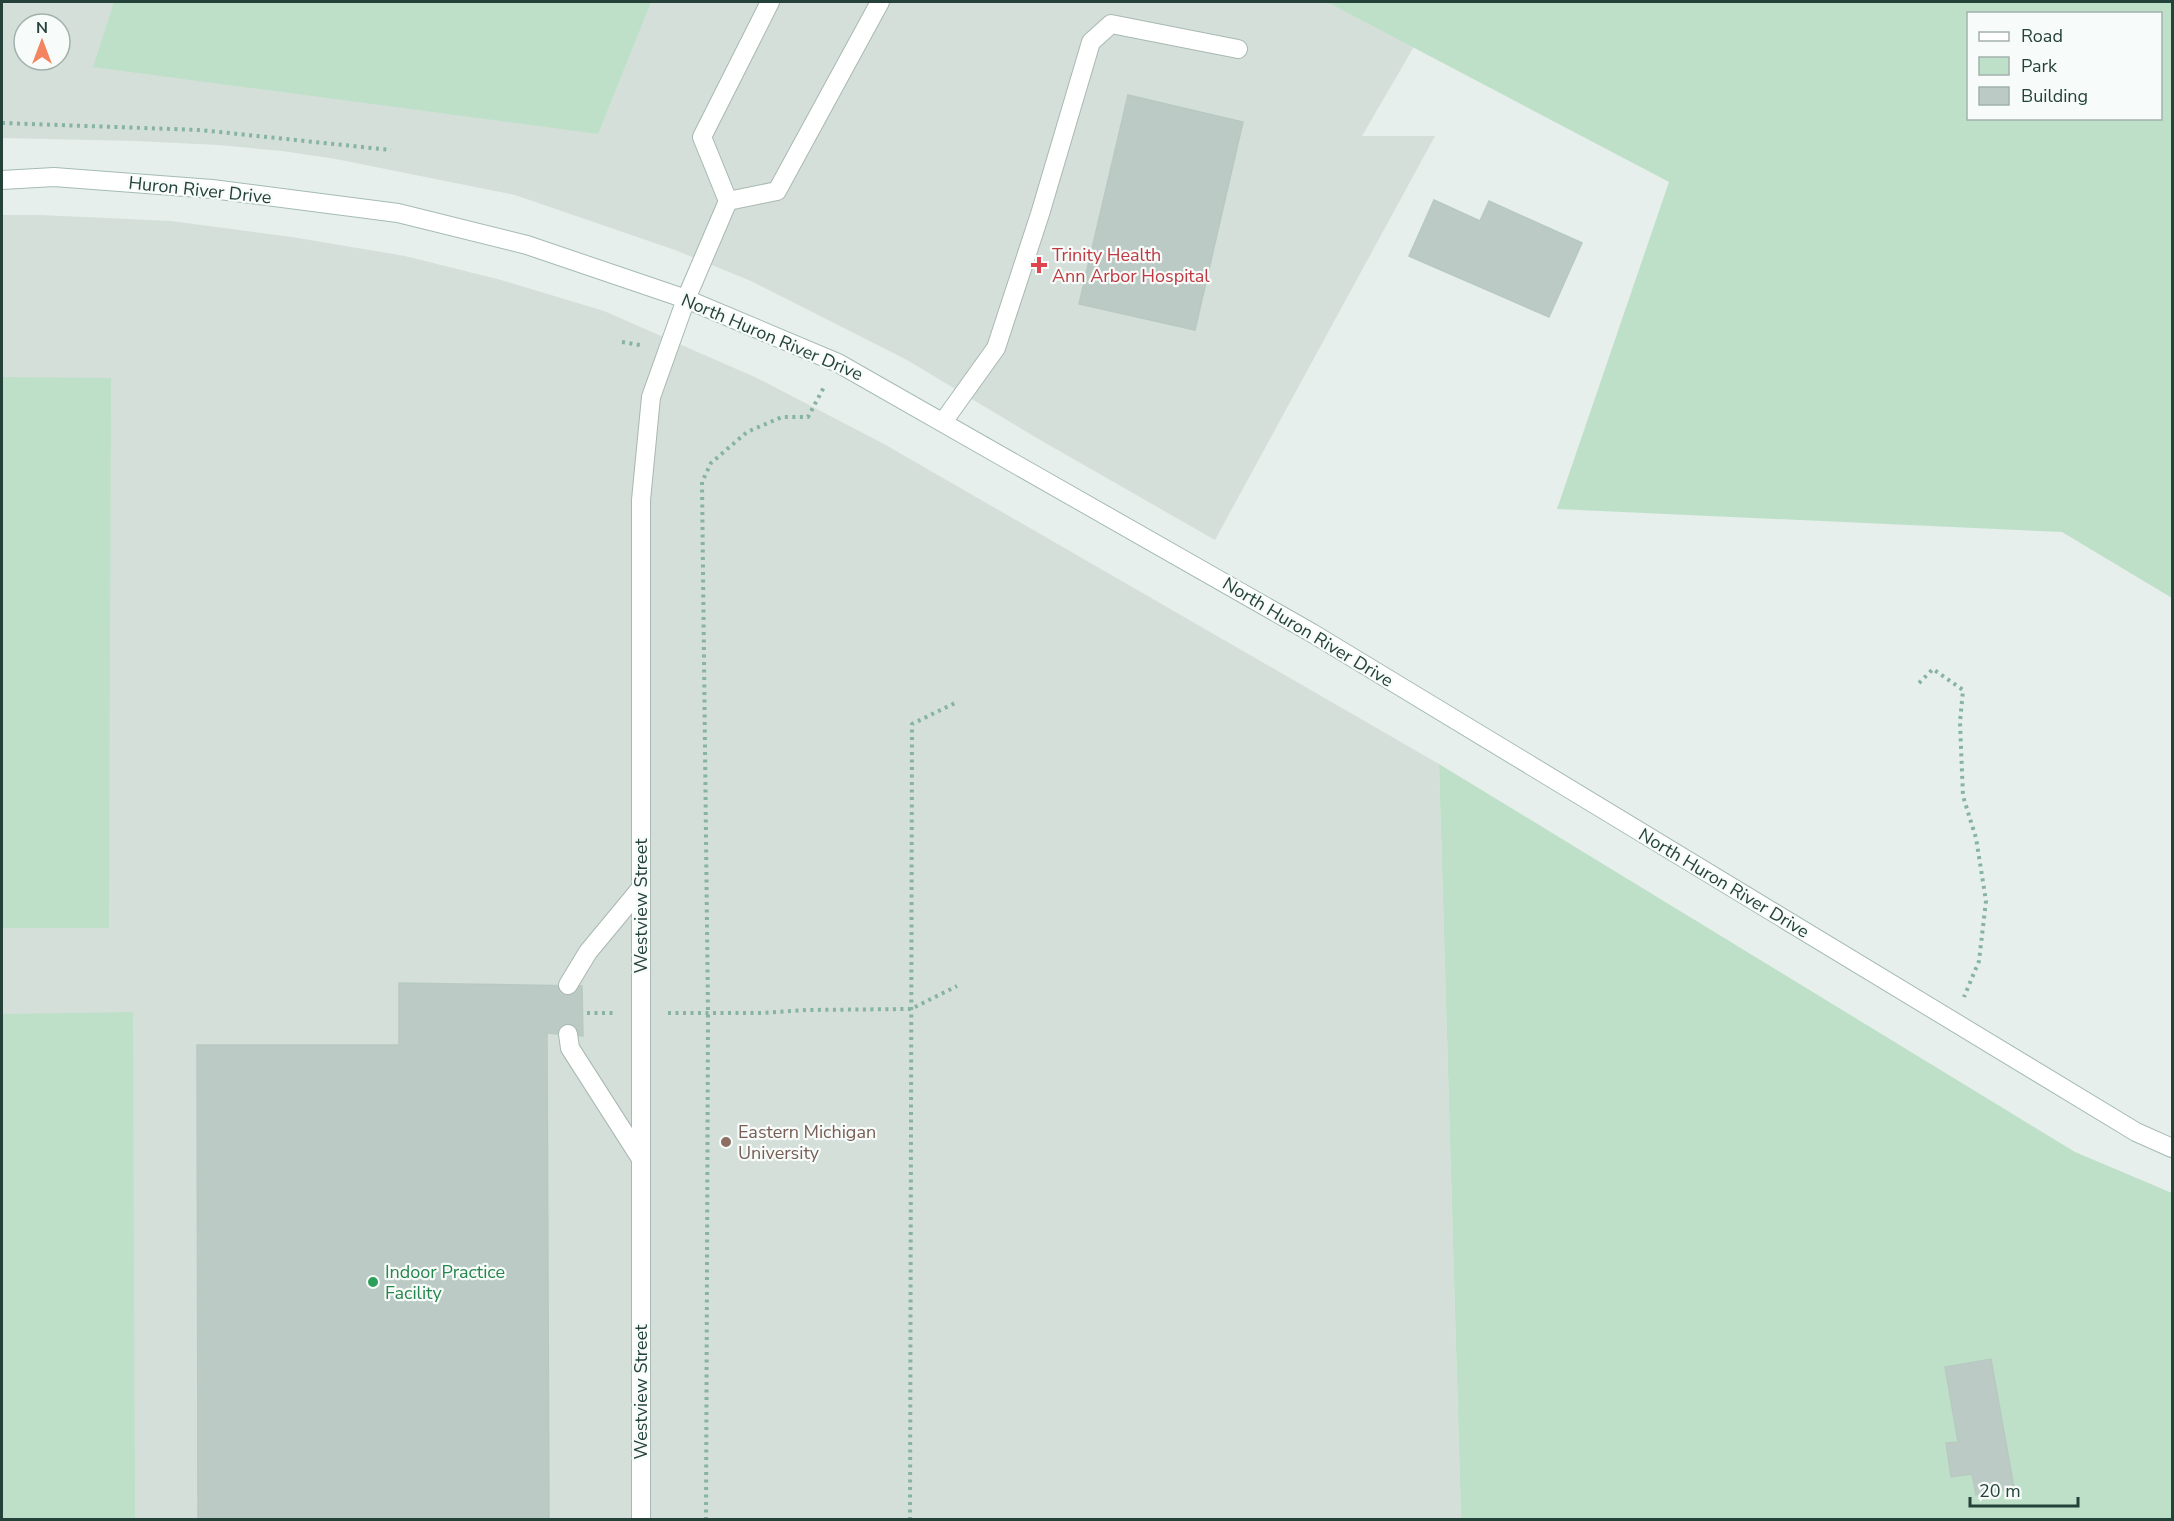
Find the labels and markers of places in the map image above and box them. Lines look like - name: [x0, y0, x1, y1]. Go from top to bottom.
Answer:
- place label: Trinity Health Ann Arbor Hospital: [1052, 243, 1210, 288]
- marker: Trinity Health Ann Arbor Hospital: [1030, 256, 1048, 274]
- place label: Eastern Michigan University: [738, 1120, 876, 1165]
- marker: Eastern Michigan University: [719, 1135, 733, 1149]
- place label: Indoor Practice Facility: [385, 1260, 505, 1305]
- marker: Indoor Practice Facility: [366, 1275, 380, 1289]

